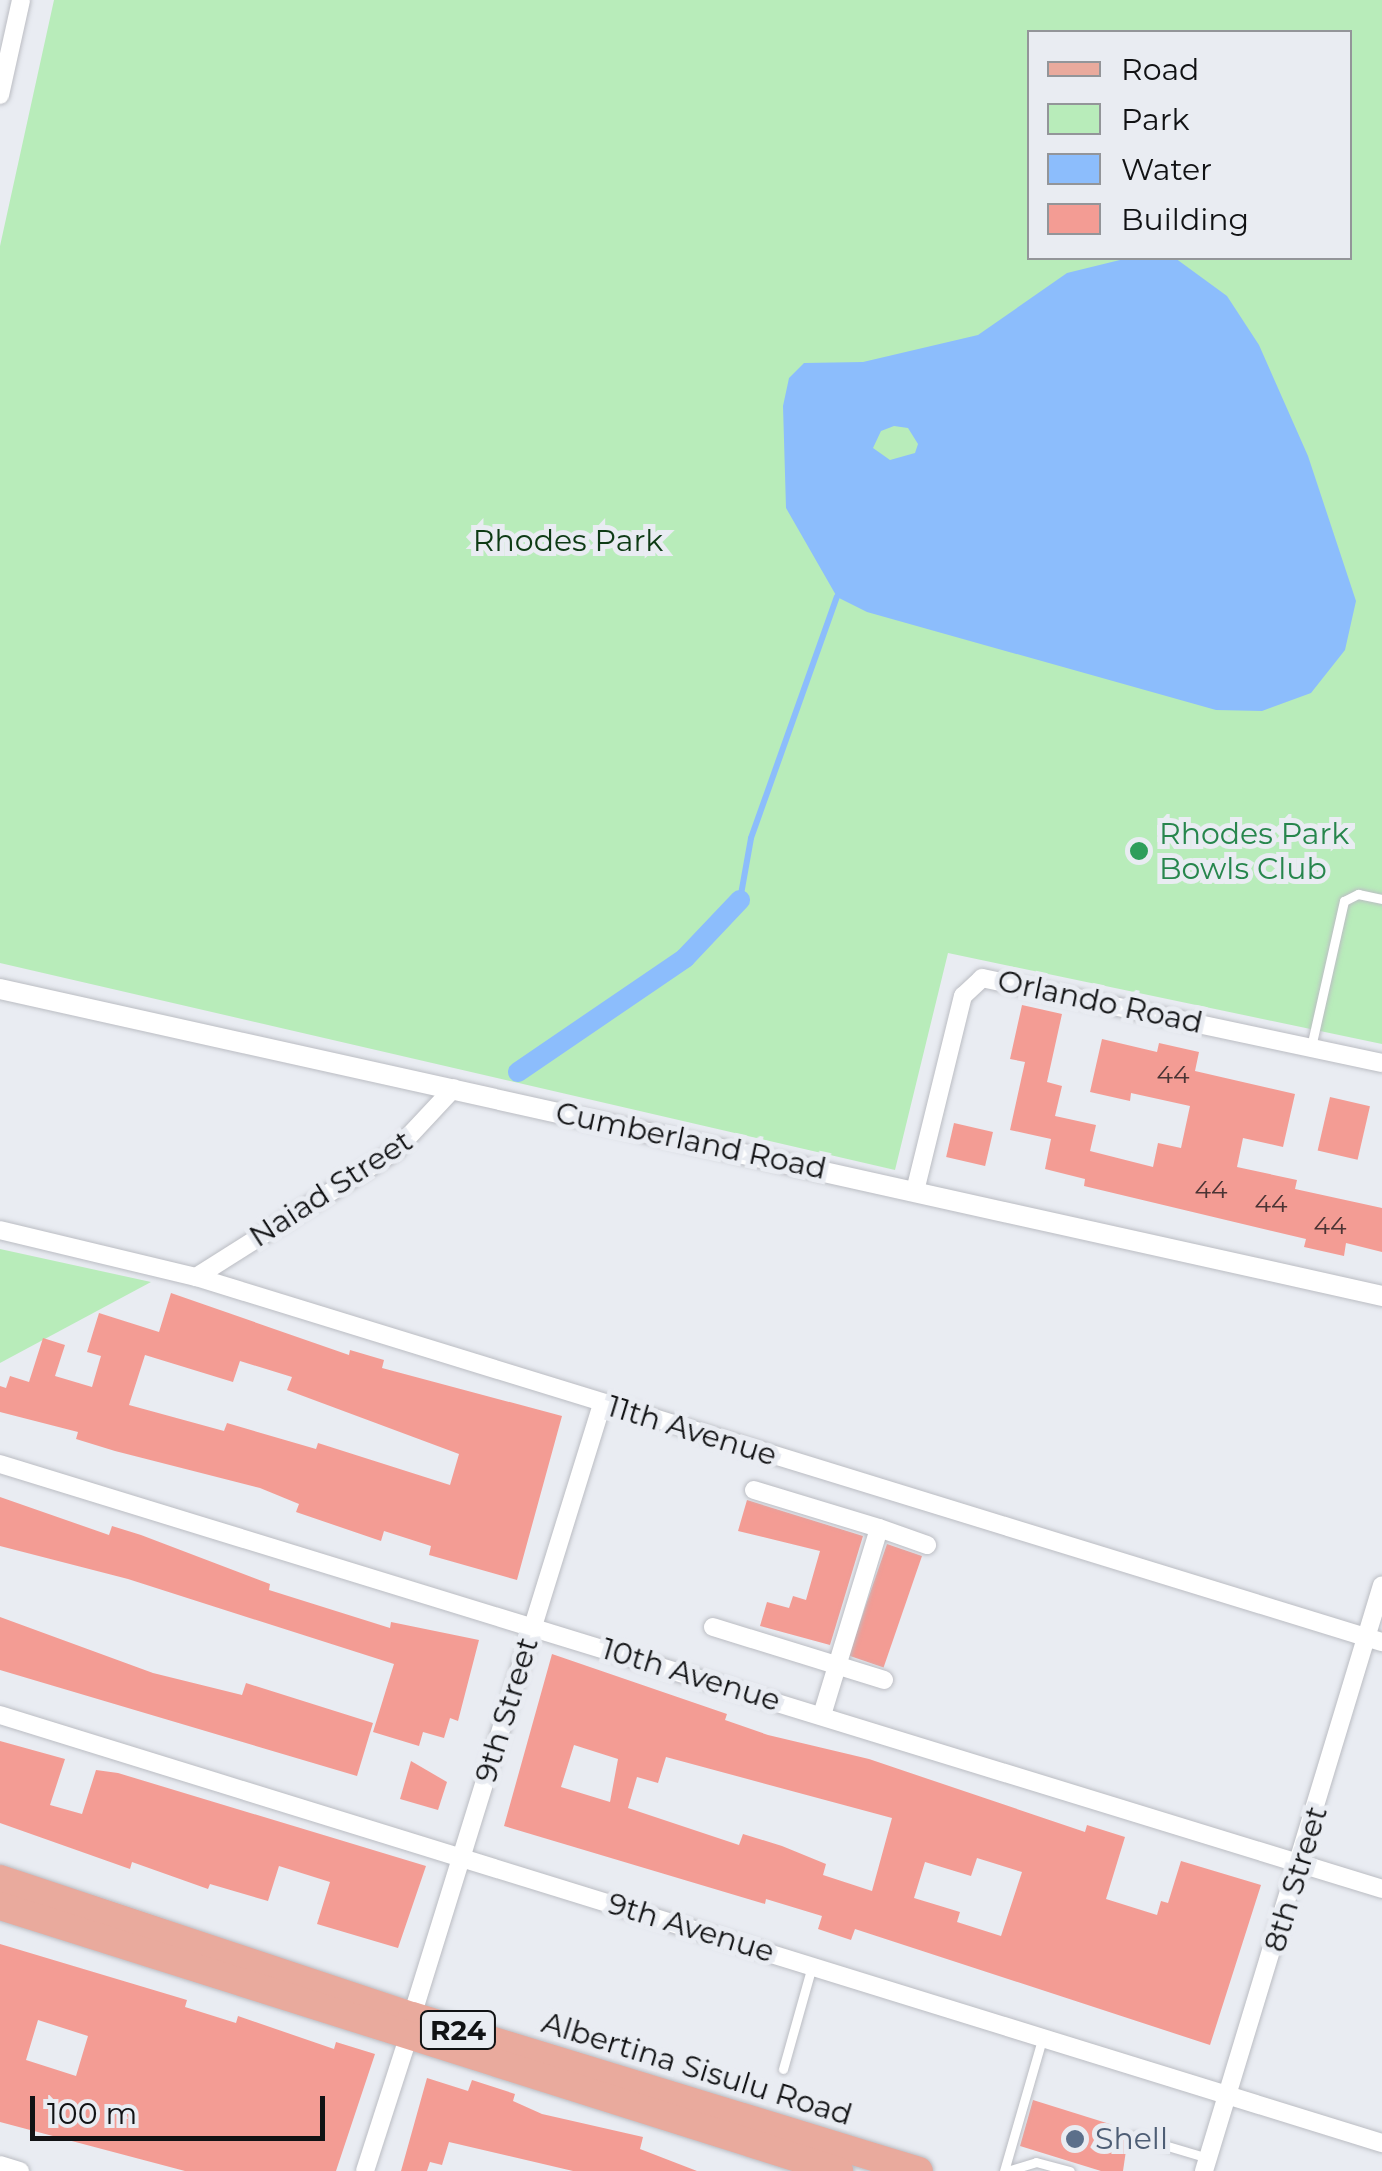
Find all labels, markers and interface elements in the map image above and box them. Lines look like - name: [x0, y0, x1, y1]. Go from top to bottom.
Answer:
- legend: [1027, 30, 1352, 260]
- text: Road: [1121, 51, 1199, 88]
- text: Park: [1121, 101, 1190, 138]
- text: Water: [1121, 151, 1212, 188]
- text: Building: [1121, 201, 1249, 238]
- park label: Rhodes Park: [473, 523, 663, 559]
- place label: Rhodes Park Bowls Club: [1159, 816, 1349, 886]
- marker: Rhodes Park Bowls Club: [1128, 840, 1150, 862]
- street label: Orlando Road: [994, 963, 1206, 1041]
- house number: 44: [1156, 1059, 1190, 1089]
- street label: Cumberland Road: [552, 1095, 830, 1187]
- street label: Naiad Street: [243, 1123, 419, 1255]
- house number: 44: [1194, 1174, 1228, 1204]
- house number: 44: [1254, 1188, 1288, 1218]
- house number: 44: [1313, 1210, 1347, 1240]
- street label: 11th Avenue: [603, 1388, 781, 1474]
- street label: 10th Avenue: [598, 1631, 784, 1719]
- street label: 9th Street: [468, 1633, 546, 1787]
- street label: 8th Street: [1257, 1802, 1335, 1956]
- street label: 9th Avenue: [603, 1886, 779, 1970]
- street label: Albertina Sisulu Road: [538, 2005, 856, 2133]
- road number: R24: [418, 2007, 498, 2053]
- scale bar: [35, 2076, 330, 2138]
- text: 100 m: [47, 2095, 137, 2132]
- place label: Shell: [1095, 2121, 1168, 2157]
- marker: Shell: [1064, 2128, 1086, 2150]

